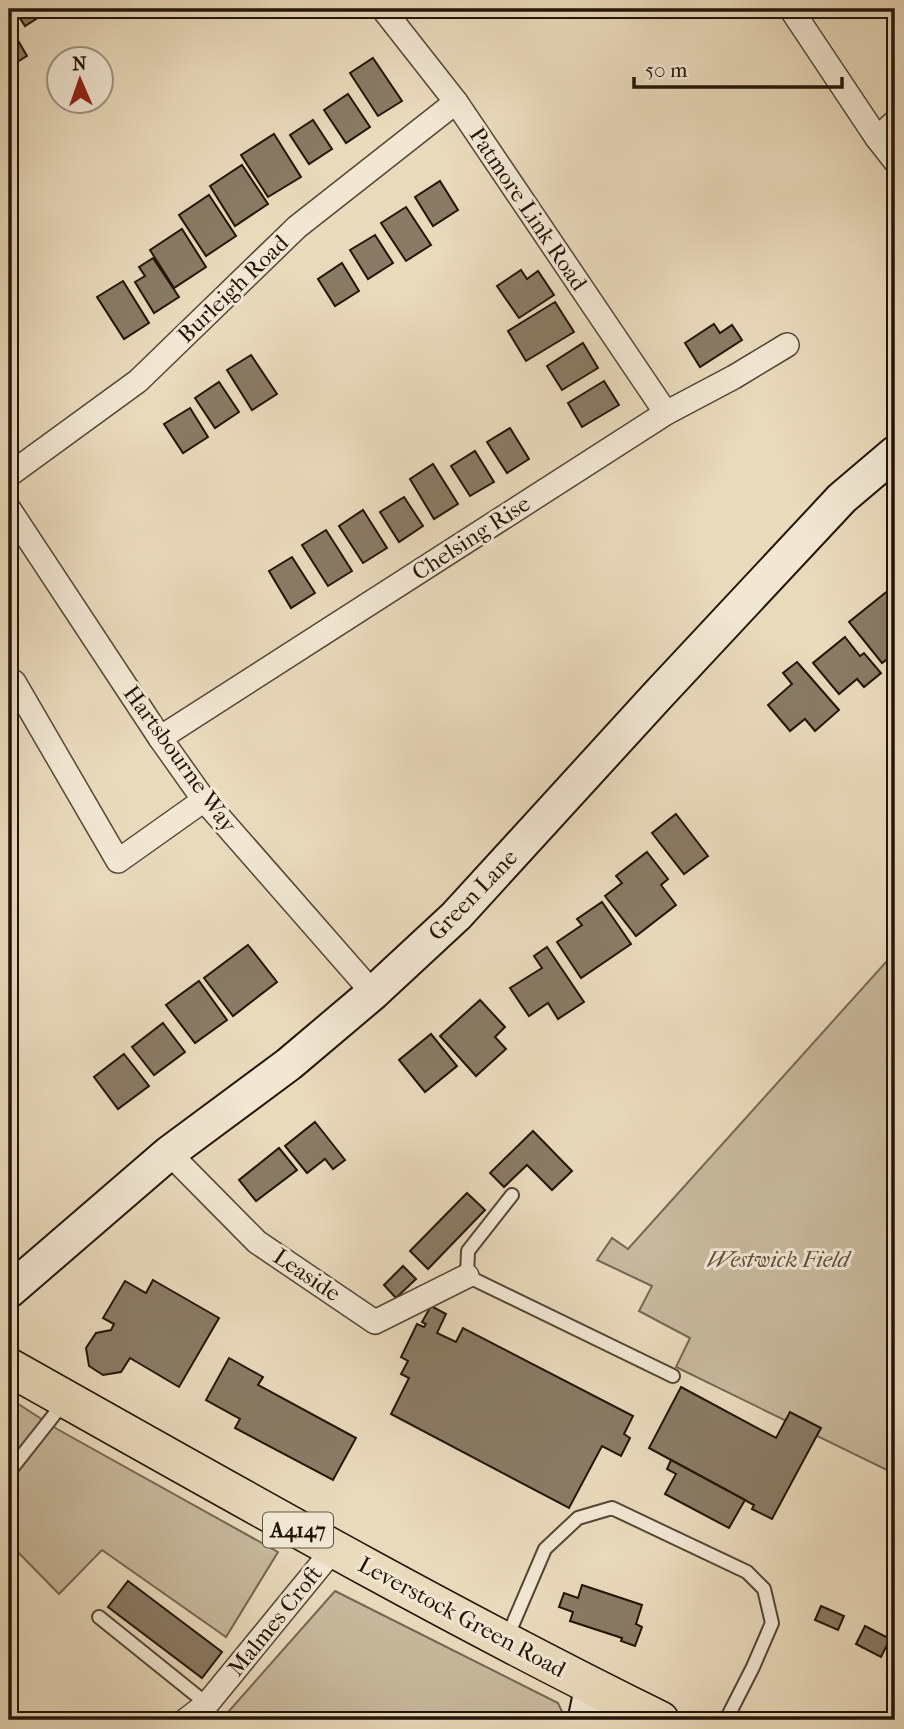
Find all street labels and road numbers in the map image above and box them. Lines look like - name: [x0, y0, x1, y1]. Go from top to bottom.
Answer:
- street label: Patmore Link Road: [463, 122, 593, 296]
- street label: Burleigh Road: [172, 229, 294, 348]
- street label: Chelsing Rise: [407, 490, 535, 586]
- street label: Hartsbourne Way: [118, 680, 243, 838]
- street label: Green Lane: [423, 844, 523, 946]
- street label: Leaside: [268, 1243, 346, 1307]
- road number: A4147: [263, 1512, 333, 1548]
- street label: Leverstock Green Road: [354, 1551, 571, 1683]
- street label: Malmes Croft: [222, 1560, 328, 1682]

